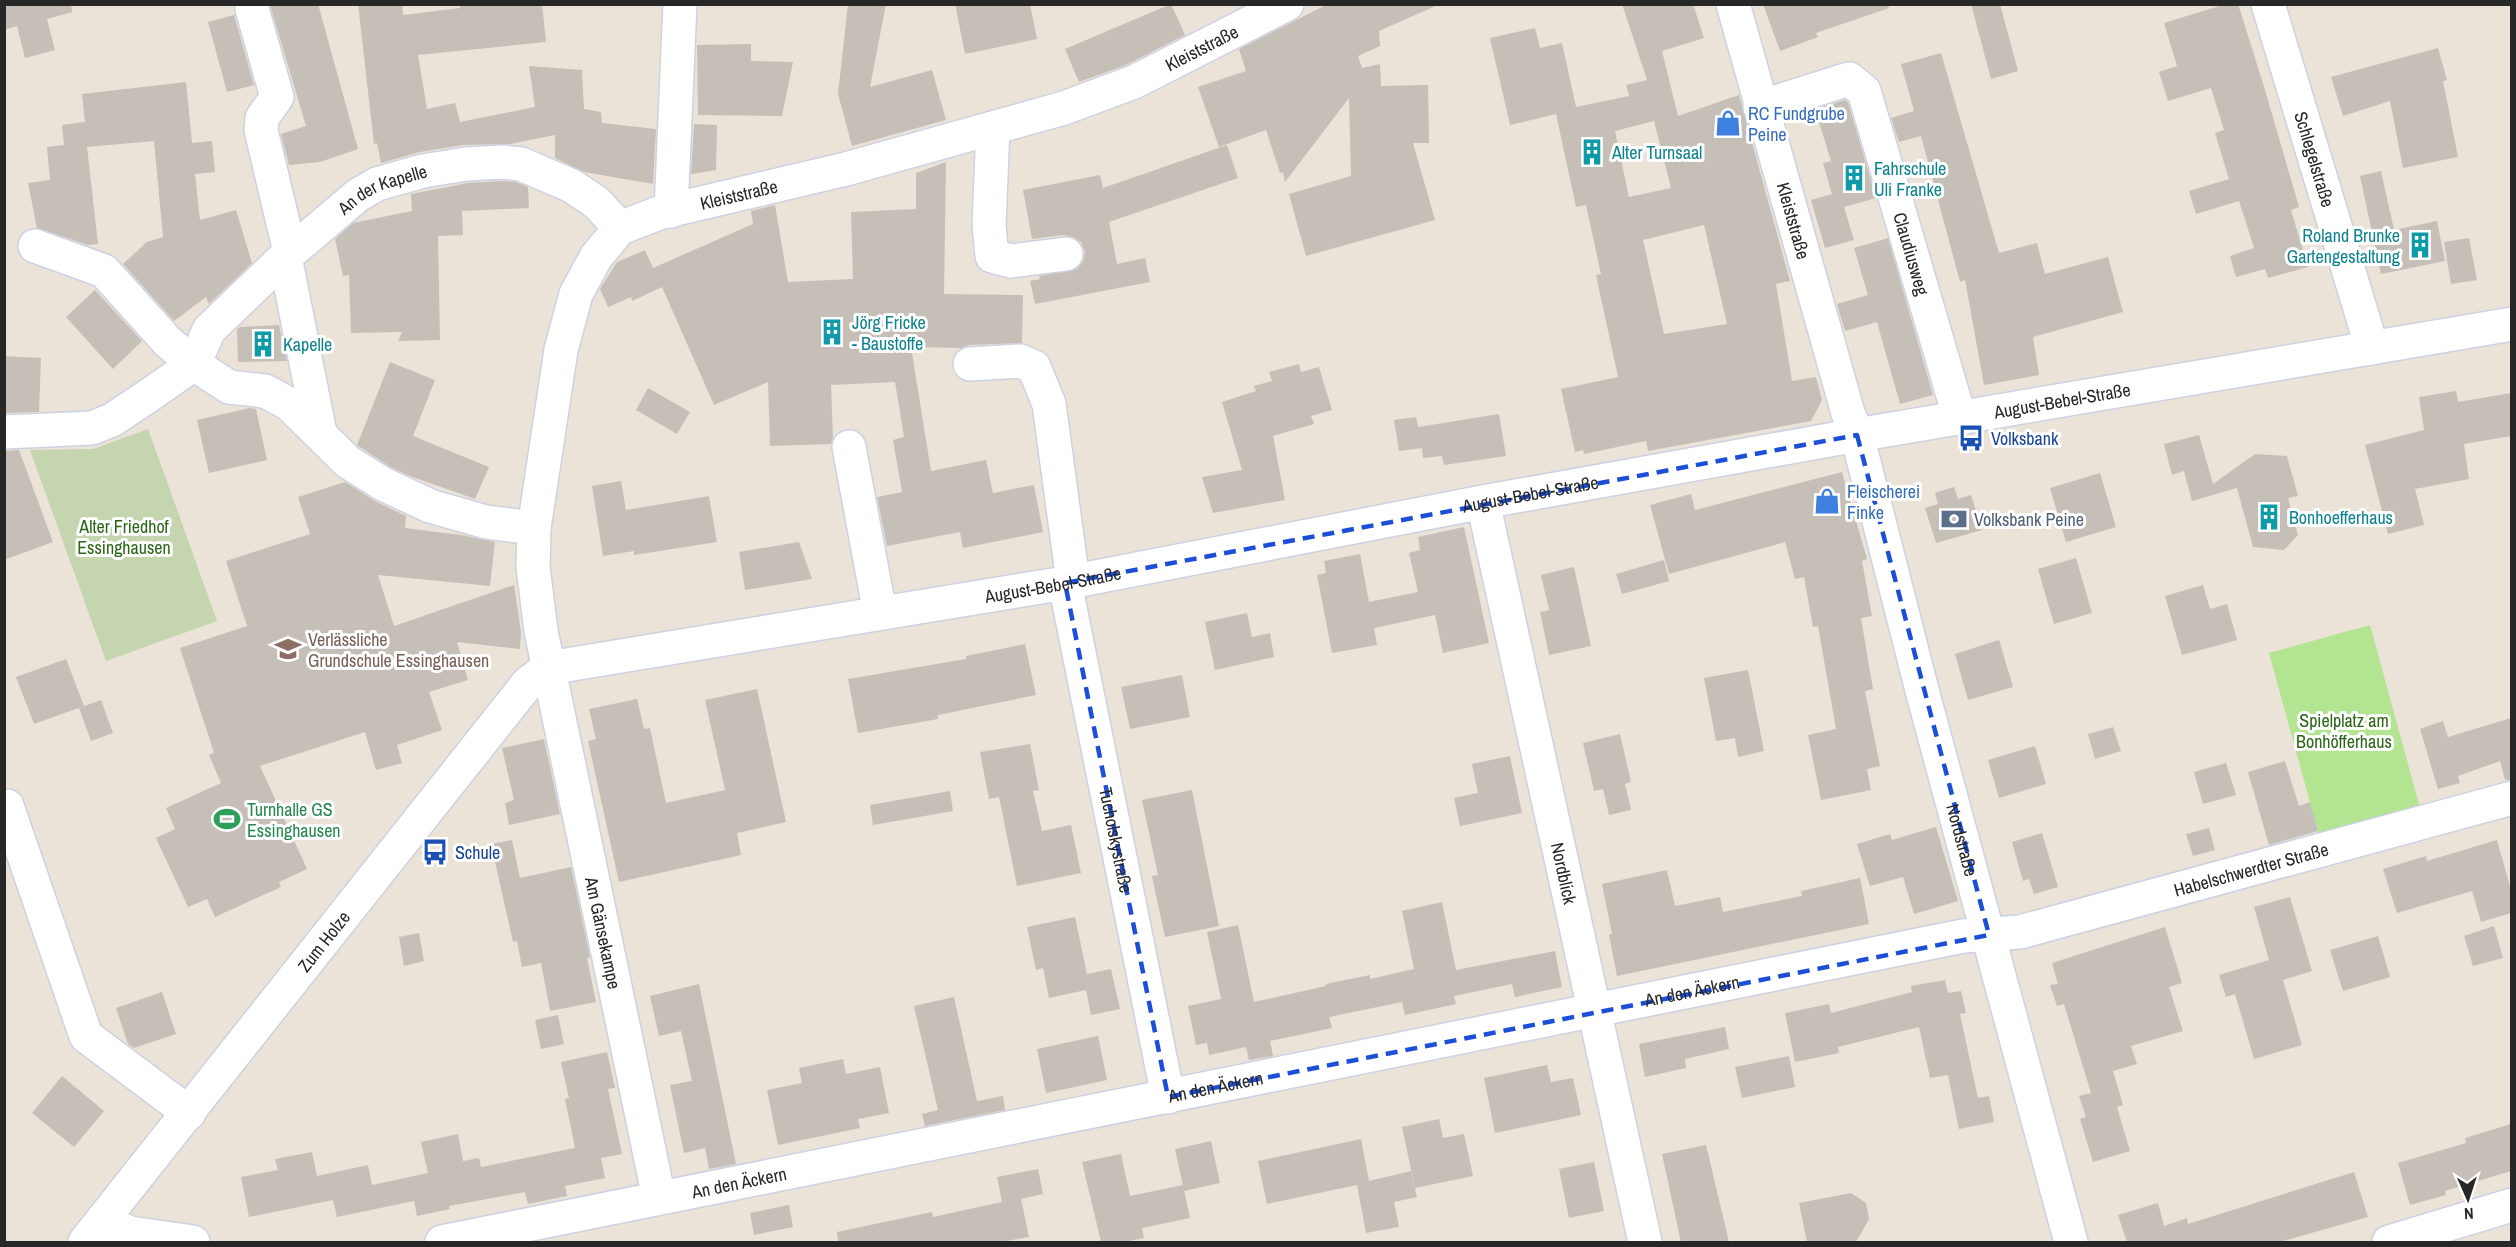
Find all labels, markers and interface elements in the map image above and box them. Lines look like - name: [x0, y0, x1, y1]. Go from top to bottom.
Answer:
- street label: Kleiststraße: [1161, 19, 1242, 77]
- place label: RC Fundgrube Peine: [1748, 101, 1845, 147]
- shop icon: RC Fundgrube Peine: [1713, 108, 1743, 138]
- street label: Schlegelstraße: [2289, 108, 2341, 210]
- building icon: Alter Turnsaal: [1577, 137, 1607, 167]
- place label: Alter Turnsaal: [1611, 140, 1702, 165]
- place label: Fahrschule Uli Franke: [1874, 156, 1946, 202]
- street label: An der Kapelle: [331, 158, 430, 221]
- building icon: Fahrschule Uli Franke: [1839, 163, 1869, 193]
- street label: Kleiststraße: [697, 173, 780, 215]
- street label: Kleiststraße: [1771, 179, 1817, 262]
- street label: Claudiusweg: [1888, 209, 1936, 299]
- place label: Roland Brunke Gartengestaltung: [2287, 223, 2401, 269]
- building icon: Roland Brunke Gartengestaltung: [2405, 230, 2435, 260]
- place label: Jörg Fricke - Baustoffe: [852, 310, 926, 356]
- building icon: Jörg Fricke - Baustoffe: [817, 317, 847, 347]
- building icon: Kapelle: [248, 329, 278, 359]
- place label: Kapelle: [283, 332, 332, 357]
- street label: August-Bebel-Straße: [1991, 376, 2132, 424]
- bus stop icon: Volksbank: [1956, 423, 1986, 453]
- place label: Volksbank: [1991, 426, 2059, 451]
- street label: August-Bebel-Straße: [1459, 469, 1600, 518]
- place label: Fleischerei Finke: [1847, 479, 1920, 525]
- shop icon: Fleischerei Finke: [1812, 486, 1842, 516]
- building icon: Bonhoefferhaus: [2254, 502, 2284, 532]
- bank icon: Volksbank Peine: [1939, 504, 1969, 534]
- place label: Bonhoefferhaus: [2289, 505, 2393, 530]
- place label: Volksbank Peine: [1974, 507, 2084, 532]
- park label: Alter Friedhof Essinghausen: [77, 514, 171, 560]
- street label: August-Bebel-Straße: [982, 560, 1123, 609]
- place label: Verlässliche Grundschule Essinghausen: [308, 627, 489, 673]
- school or university icon: Verlässliche Grundschule Essinghausen: [273, 634, 303, 664]
- park label: Spielplatz am Bonhöfferhaus: [2296, 708, 2392, 754]
- street label: Tucholskystraße: [1094, 785, 1139, 895]
- place label: Turnhalle GS Essinghausen: [247, 797, 341, 843]
- street label: Nordstraße: [1941, 801, 1984, 879]
- sports icon: Turnhalle GS Essinghausen: [212, 804, 242, 834]
- street label: Habelschwerdter Straße: [2171, 836, 2331, 902]
- bus stop icon: Schule: [420, 837, 450, 867]
- place label: Schule: [455, 840, 500, 865]
- street label: Nordblick: [1545, 840, 1583, 907]
- street label: Am Gänsekampe: [579, 874, 627, 991]
- street label: Zum Holze: [292, 905, 355, 977]
- street label: An den Äckern: [1641, 969, 1742, 1012]
- street label: An den Äckern: [1165, 1065, 1265, 1108]
- street label: An den Äckern: [688, 1161, 789, 1204]
- north arrow: [2438, 1169, 2498, 1229]
- text: N: [2463, 1203, 2474, 1225]

